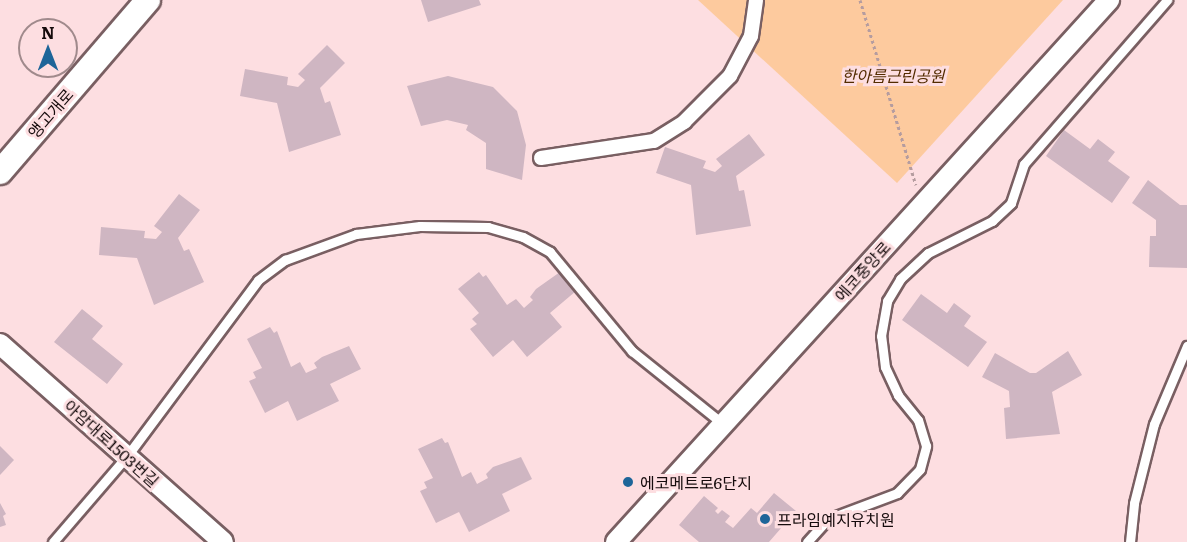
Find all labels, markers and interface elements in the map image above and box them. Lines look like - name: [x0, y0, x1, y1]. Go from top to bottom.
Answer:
- north arrow: [18, 18, 78, 78]
- text: N: [41, 20, 55, 44]
- park label: 한아름근린공원: [841, 65, 945, 85]
- street label: 앵고개로: [23, 84, 77, 142]
- street label: 에코중앙로: [830, 237, 894, 305]
- street label: 아암대로1503번길: [61, 396, 163, 490]
- place label: 에코메트로6단지: [640, 472, 752, 492]
- marker: 에코메트로6단지: [621, 475, 635, 489]
- place label: 프라임예지유치원: [777, 509, 895, 529]
- marker: 프라임예지유치원: [758, 512, 772, 526]

